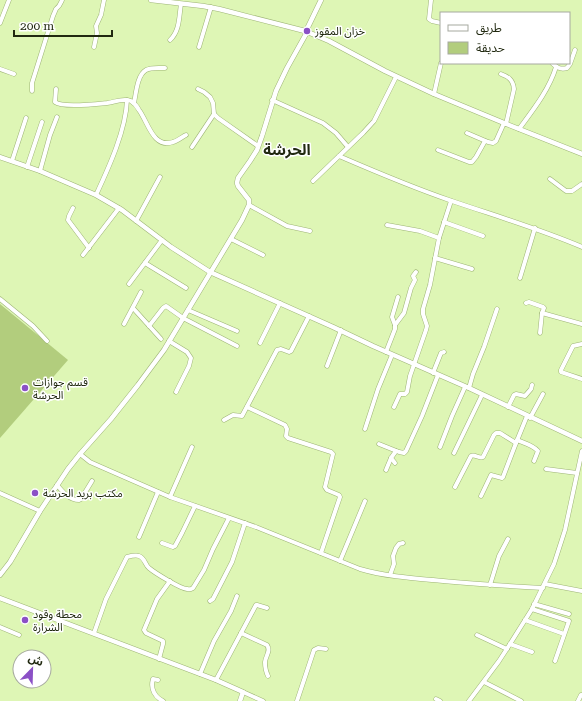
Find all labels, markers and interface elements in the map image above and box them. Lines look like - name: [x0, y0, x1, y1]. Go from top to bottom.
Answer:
- scale bar: [14, 12, 112, 38]
- legend: [440, 12, 570, 64]
- text: 200 m: [20, 19, 54, 33]
- text: طريق: [476, 21, 502, 36]
- place label: خزان المقوز: [314, 25, 366, 38]
- marker: خزان المقوز: [302, 26, 312, 36]
- text: حديقة: [476, 41, 505, 55]
- district label: الحرشة: [263, 141, 311, 159]
- place label: قسم جوازات الحرشة: [33, 376, 88, 402]
- marker: قسم جوازات الحرشة: [20, 383, 30, 393]
- place label: مكتب بريد الحرشة: [43, 487, 123, 500]
- marker: مكتب بريد الحرشة: [30, 488, 40, 498]
- place label: محطة وقود الشرارة: [33, 608, 82, 634]
- marker: محطة وقود الشرارة: [20, 615, 30, 625]
- north arrow: [12, 649, 52, 689]
- text: ش: [26, 651, 45, 669]

